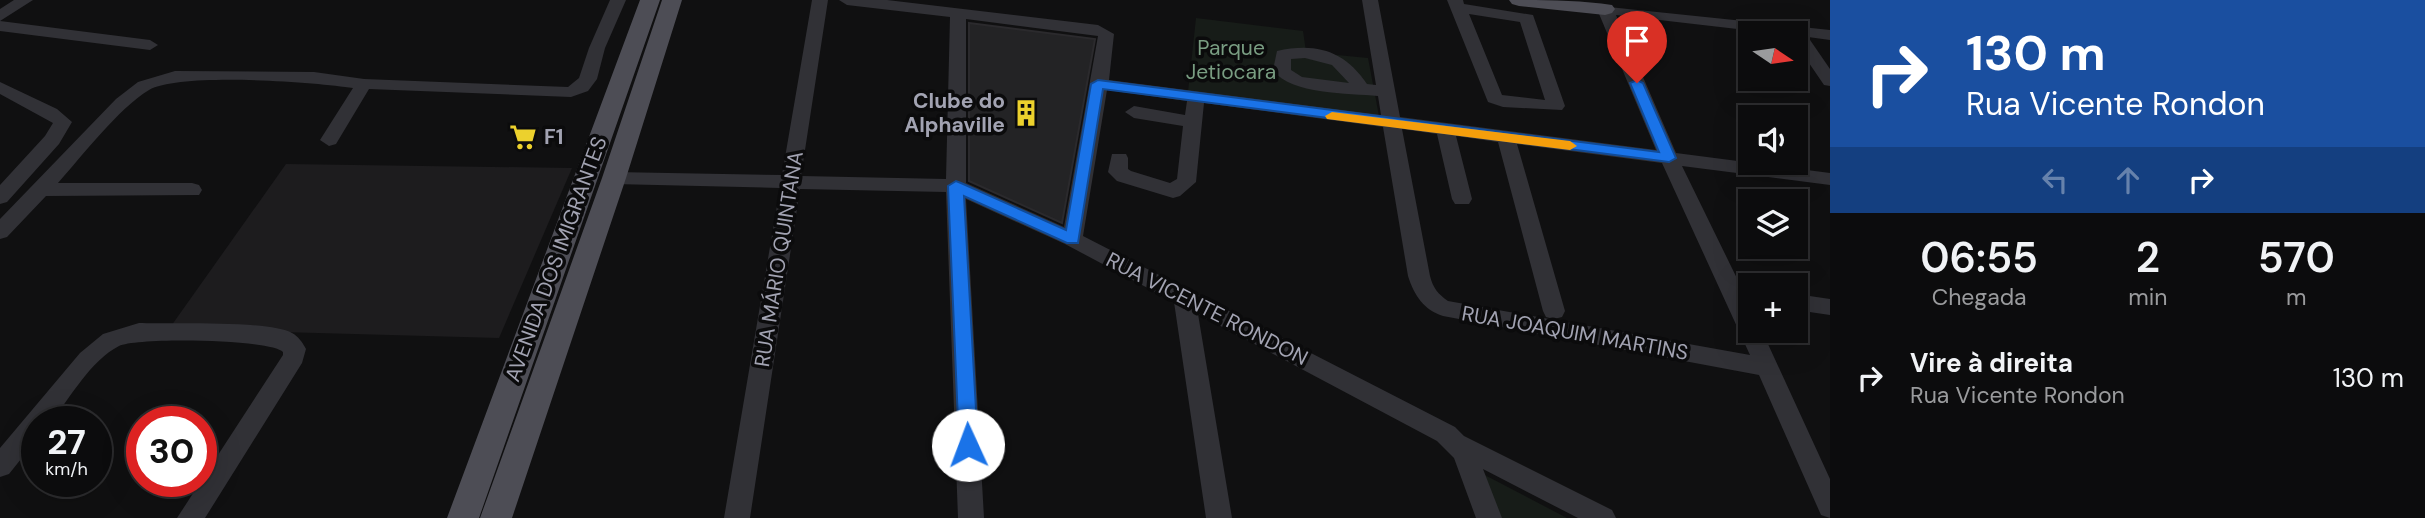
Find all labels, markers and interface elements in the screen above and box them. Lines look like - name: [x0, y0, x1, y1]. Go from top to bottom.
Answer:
- pin: [1607, 11, 1667, 83]
- north arrow: [1738, 21, 1808, 91]
- map controls: [1738, 21, 1808, 343]
- text: 130 m: [1966, 21, 2106, 85]
- icon: arrive: [1618, 22, 1656, 60]
- icon: right: [1851, 28, 1942, 119]
- park label: Parque Jetiocara: [1186, 34, 1276, 86]
- text: Rua Vicente Rondon: [1966, 83, 2265, 125]
- place label: Clube do Alphaville: [904, 87, 1005, 139]
- building icon: Clube do Alphaville: [1011, 98, 1041, 128]
- button: sound: [1738, 105, 1808, 175]
- supermarket icon: F1: [508, 122, 538, 152]
- place label: F1: [544, 123, 563, 151]
- street label: AVENIDA DOS IMIGRANTES: [499, 133, 613, 385]
- street label: RUA MÁRIO QUINTANA: [748, 149, 810, 369]
- icon: left: [2036, 161, 2074, 199]
- icon: ahead: [2109, 161, 2147, 199]
- icon: right: [2182, 161, 2220, 199]
- button: layers: [1738, 189, 1808, 259]
- text: 06:55: [1920, 230, 2038, 285]
- text: 2: [2136, 230, 2160, 285]
- text: 570: [2258, 230, 2335, 285]
- street label: RUA VICENTE RONDON: [1101, 246, 1313, 372]
- button: +: [1738, 273, 1808, 343]
- text: Chegada: [1932, 282, 2027, 312]
- text: min: [2128, 282, 2168, 312]
- text: m: [2286, 282, 2307, 312]
- street label: RUA JOAQUIM MARTINS: [1460, 299, 1690, 367]
- text: Vire à direita: [1910, 346, 2073, 380]
- icon: right: [1851, 359, 1889, 397]
- text: 130 m: [2333, 361, 2404, 395]
- text: Rua Vicente Rondon: [1910, 380, 2125, 410]
- speed limit sign: 30: [126, 406, 217, 497]
- position arrow: [931, 408, 1005, 482]
- text: 27: [47, 419, 86, 465]
- text: km/h: [45, 457, 88, 481]

